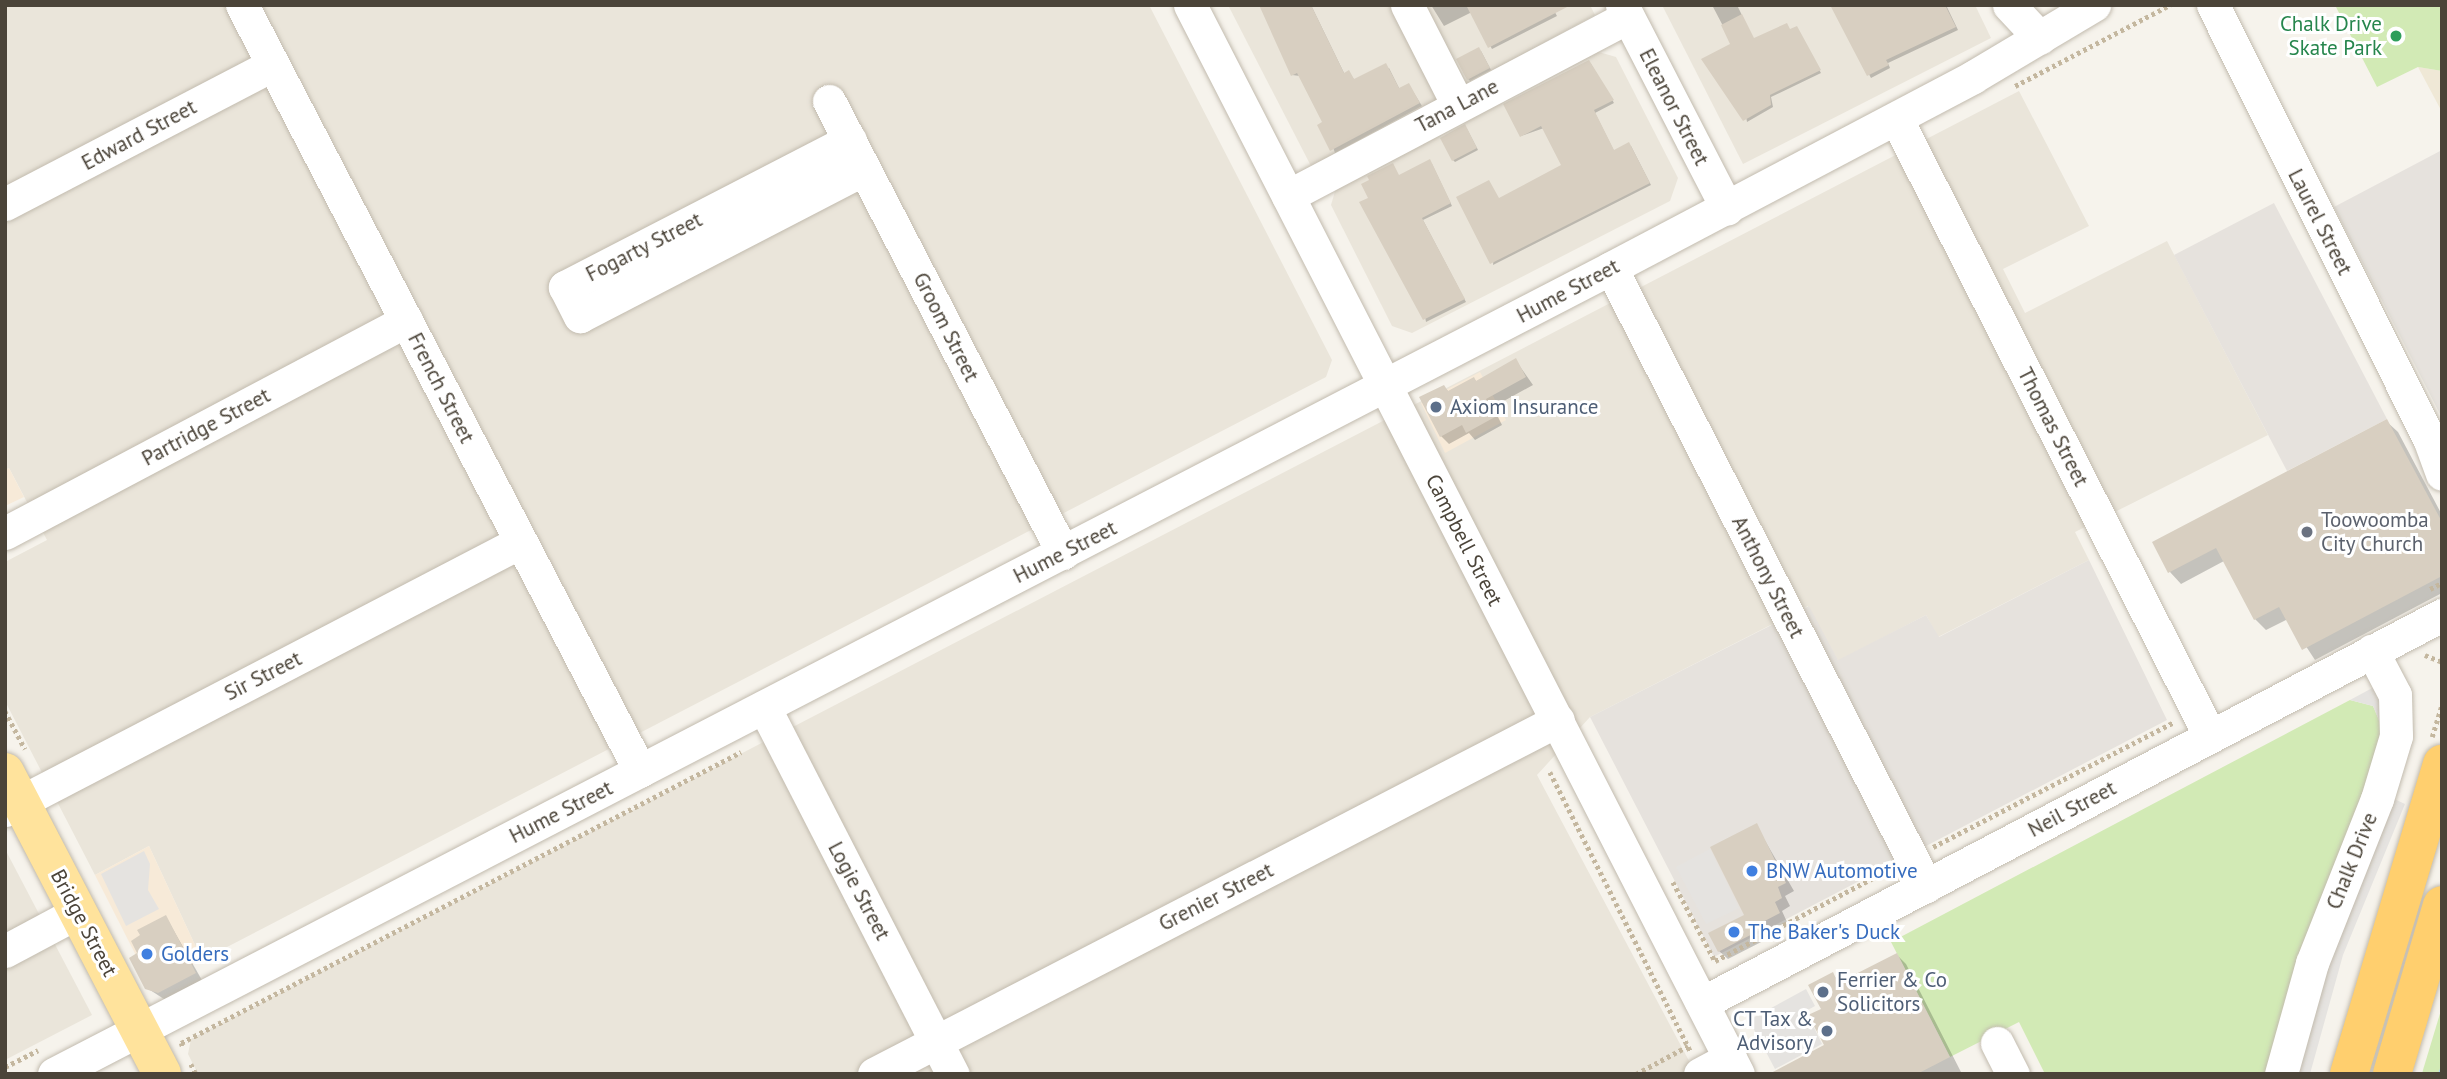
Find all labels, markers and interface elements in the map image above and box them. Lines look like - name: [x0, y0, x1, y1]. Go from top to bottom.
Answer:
- place label: Chalk Drive Skate Park: [2279, 11, 2382, 61]
- marker: Chalk Drive Skate Park: [2388, 28, 2404, 44]
- street label: Eleanor Street: [1634, 44, 1714, 170]
- street label: Tana Lane: [1411, 74, 1503, 138]
- street label: Edward Street: [77, 94, 201, 176]
- street label: Laurel Street: [2283, 165, 2357, 279]
- street label: Fogarty Street: [581, 207, 707, 287]
- street label: Hume Street: [1512, 253, 1624, 329]
- street label: Groom Street: [908, 268, 984, 386]
- street label: French Street: [402, 329, 480, 447]
- street label: Thomas Street: [2012, 363, 2094, 491]
- street label: Partridge Street: [138, 383, 274, 471]
- place label: Axiom Insurance: [1450, 394, 1598, 420]
- marker: Axiom Insurance: [1428, 399, 1444, 415]
- street label: Campbell Street: [1420, 470, 1508, 610]
- place label: Toowoomba City Church: [2321, 507, 2429, 557]
- street label: Anthony Street: [1726, 512, 1810, 642]
- street label: Hume Street: [1009, 515, 1121, 589]
- marker: Toowoomba City Church: [2299, 524, 2315, 540]
- street label: Sir Street: [220, 646, 306, 706]
- street label: Hume Street: [505, 775, 617, 849]
- street label: Neil Street: [2024, 775, 2120, 843]
- street label: Chalk Drive: [2321, 809, 2383, 913]
- street label: Logie Street: [823, 838, 895, 944]
- street label: Grenier Street: [1155, 857, 1277, 937]
- place label: BNW Automotive: [1766, 858, 1919, 884]
- marker: BNW Automotive: [1744, 863, 1760, 879]
- street label: Bridge Street: [45, 865, 123, 981]
- place label: The Baker's Duck: [1748, 919, 1900, 945]
- marker: The Baker's Duck: [1726, 924, 1742, 940]
- place label: Golders: [161, 941, 229, 967]
- marker: Golders: [139, 946, 155, 962]
- place label: Ferrier & Co Solicitors: [1837, 967, 1947, 1017]
- marker: Ferrier & Co Solicitors: [1815, 984, 1831, 1000]
- place label: CT Tax & Advisory: [1731, 1006, 1813, 1056]
- marker: CT Tax & Advisory: [1819, 1023, 1835, 1039]

